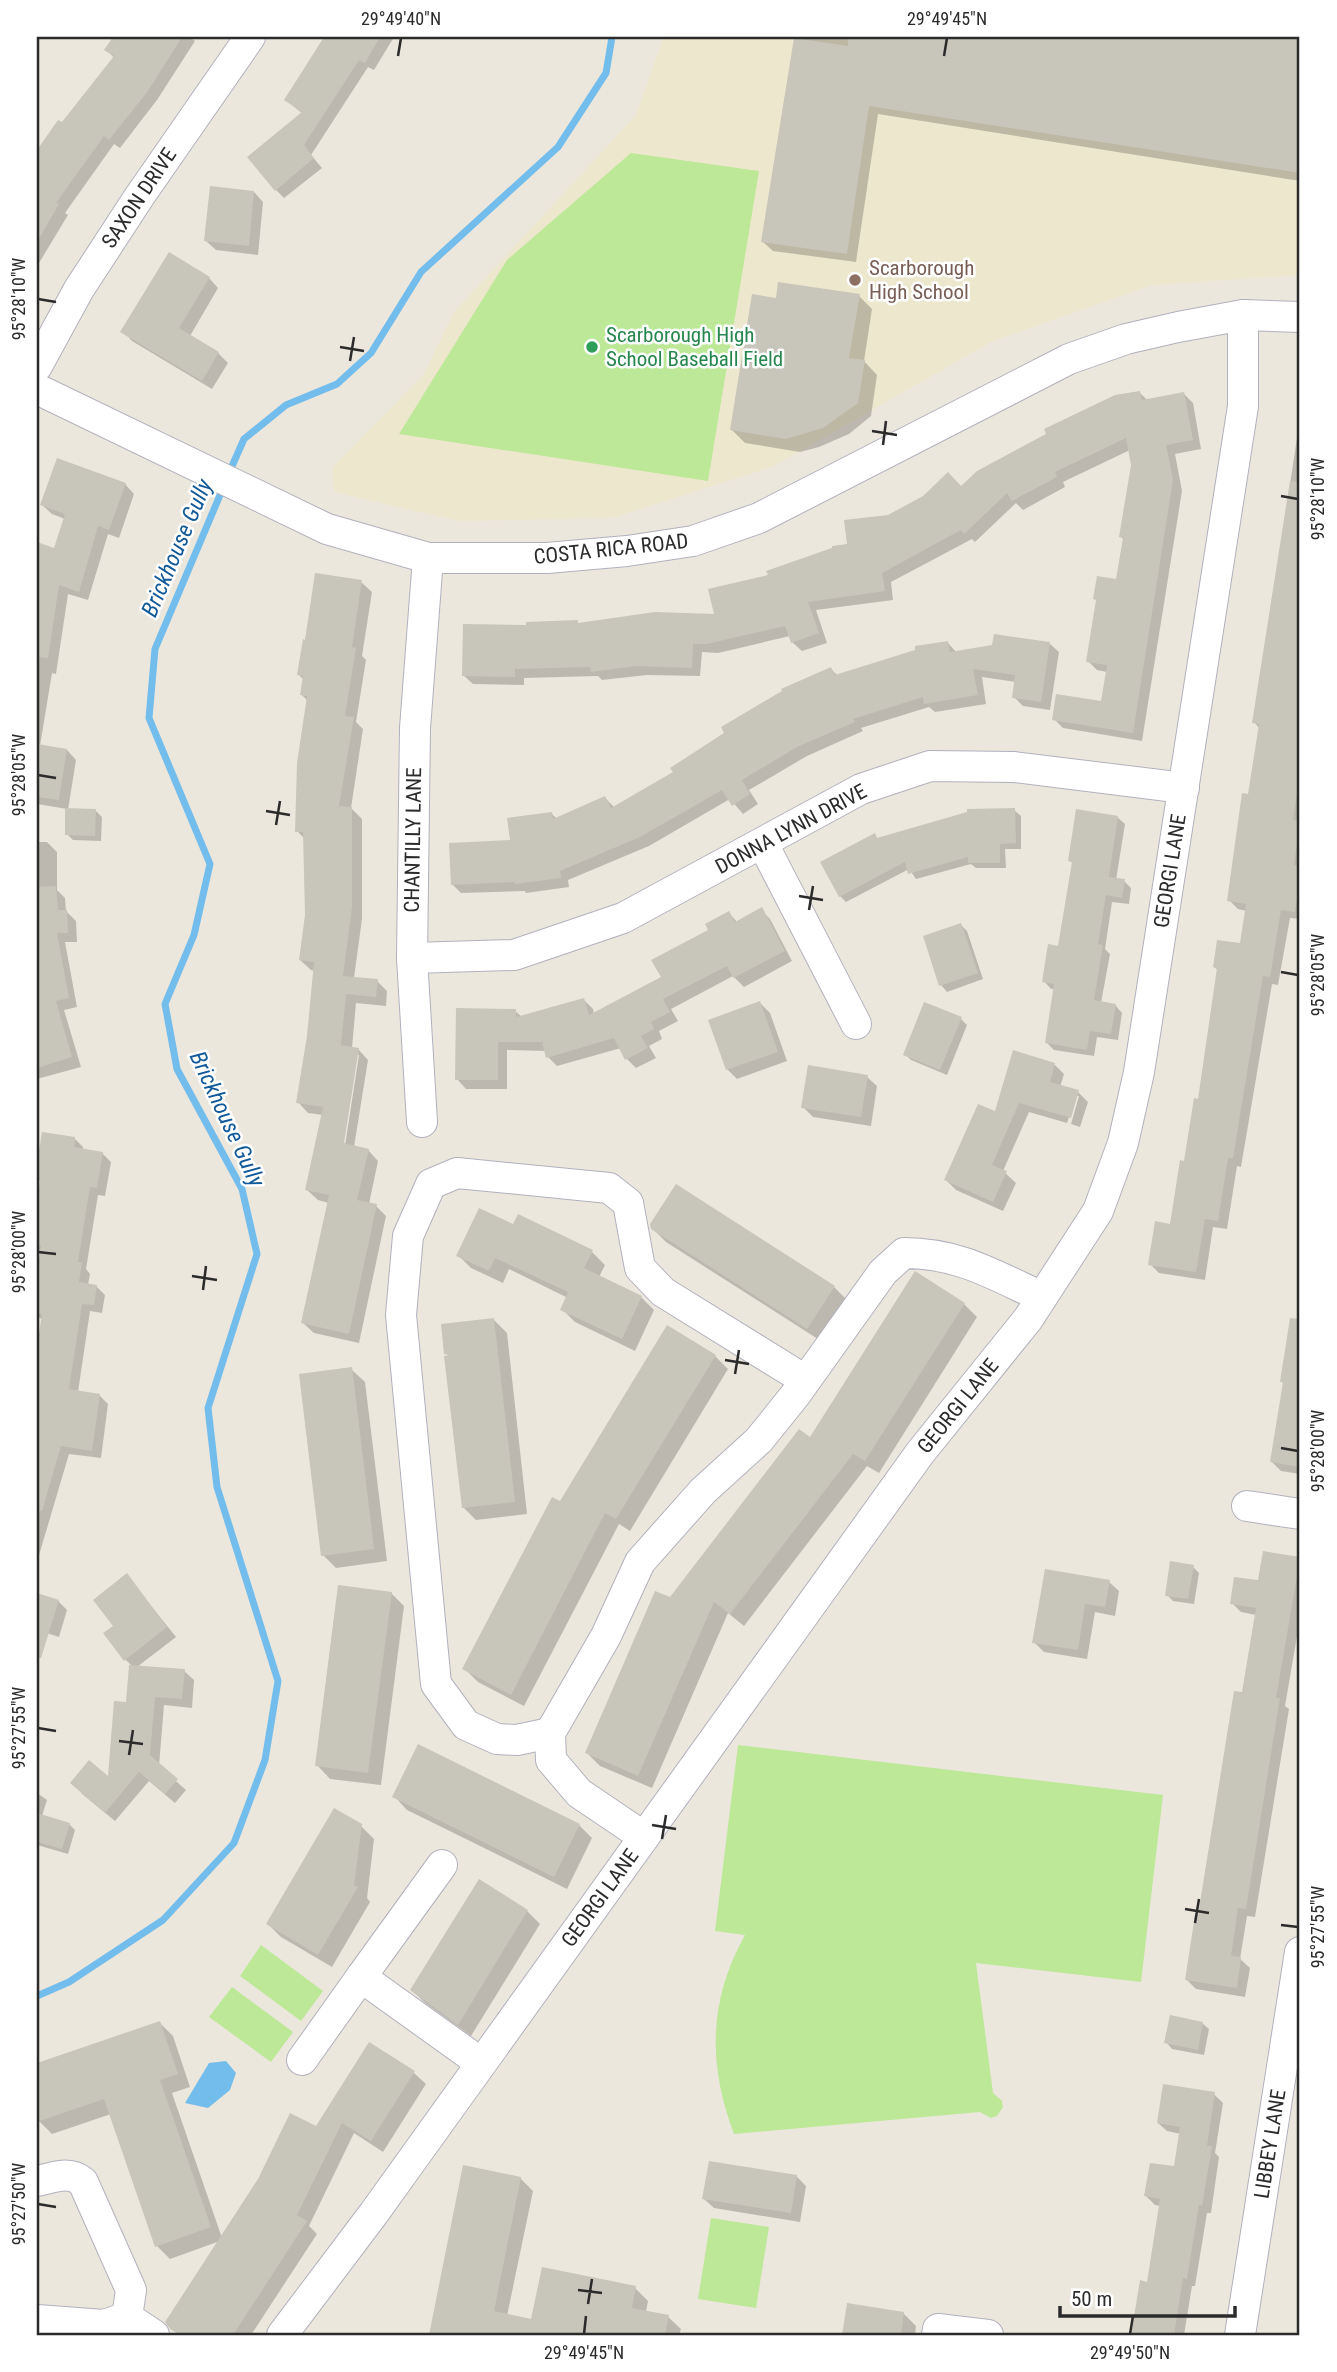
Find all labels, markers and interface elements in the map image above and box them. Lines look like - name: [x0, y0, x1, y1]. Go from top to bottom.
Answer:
- text: 29°49'40"N: [361, 8, 441, 29]
- text: 29°49'45"N: [907, 8, 987, 29]
- street label: SAXON DRIVE: [97, 143, 181, 253]
- place label: Scarborough High School: [869, 256, 974, 304]
- text: 95°28'10"W: [8, 257, 29, 340]
- marker: Scarborough High School: [847, 272, 863, 288]
- place label: Scarborough High School Baseball Field: [606, 323, 783, 371]
- marker: Scarborough High School Baseball Field: [584, 339, 600, 355]
- text: 95°28'10"W: [1307, 457, 1328, 540]
- water label: Brickhouse Gully: [136, 475, 218, 621]
- street label: COSTA RICA ROAD: [532, 529, 690, 569]
- text: 95°28'05"W: [8, 733, 29, 816]
- street label: CHANTILLY LANE: [400, 767, 426, 913]
- street label: DONNA LYNN DRIVE: [711, 779, 871, 879]
- street label: GEORGI LANE: [1149, 812, 1191, 930]
- text: 95°28'05"W: [1307, 933, 1328, 1016]
- water label: Brickhouse Gully: [184, 1047, 271, 1192]
- text: 95°28'00"W: [8, 1210, 29, 1293]
- street label: GEORGI LANE: [913, 1354, 1003, 1458]
- text: 95°28'00"W: [1307, 1409, 1328, 1492]
- text: 95°27'55"W: [8, 1686, 29, 1769]
- street label: GEORGI LANE: [557, 1844, 643, 1952]
- text: 95°27'55"W: [1307, 1885, 1328, 1968]
- street label: LIBBEY LANE: [1250, 2088, 1290, 2200]
- text: 95°27'50"W: [8, 2162, 29, 2245]
- scale bar: [1060, 2274, 1236, 2318]
- text: 50 m: [1071, 2287, 1112, 2311]
- text: 29°49'45"N: [544, 2342, 624, 2363]
- text: 29°49'50"N: [1090, 2342, 1170, 2363]

